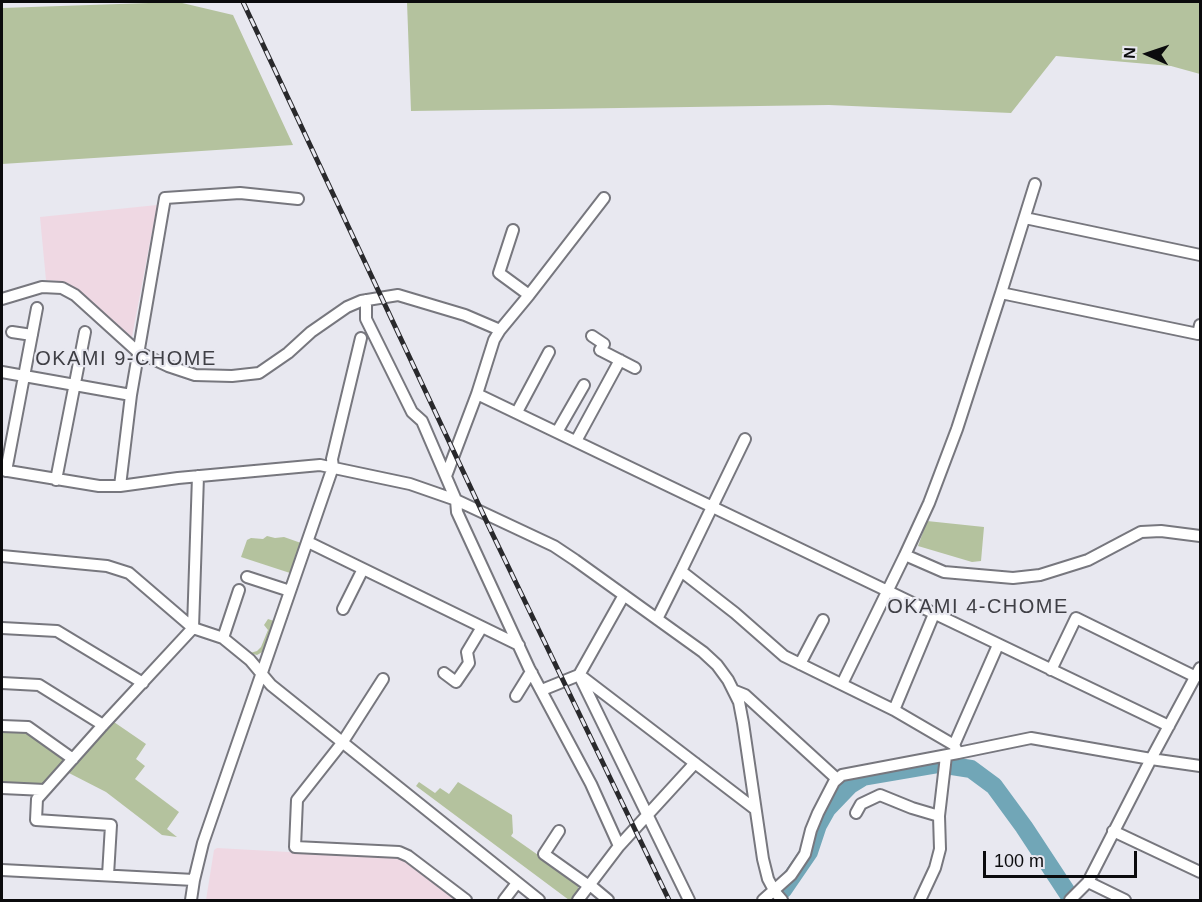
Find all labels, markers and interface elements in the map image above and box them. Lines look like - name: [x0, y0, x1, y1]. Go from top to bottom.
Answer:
- north arrow: [1118, 24, 1178, 84]
- text: N: [1121, 47, 1138, 59]
- district label: OKAMI 9-CHOME: [35, 347, 217, 371]
- district label: OKAMI 4-CHOME: [887, 595, 1069, 619]
- scale bar: [986, 839, 1140, 877]
- text: 100 m: [994, 851, 1044, 871]

